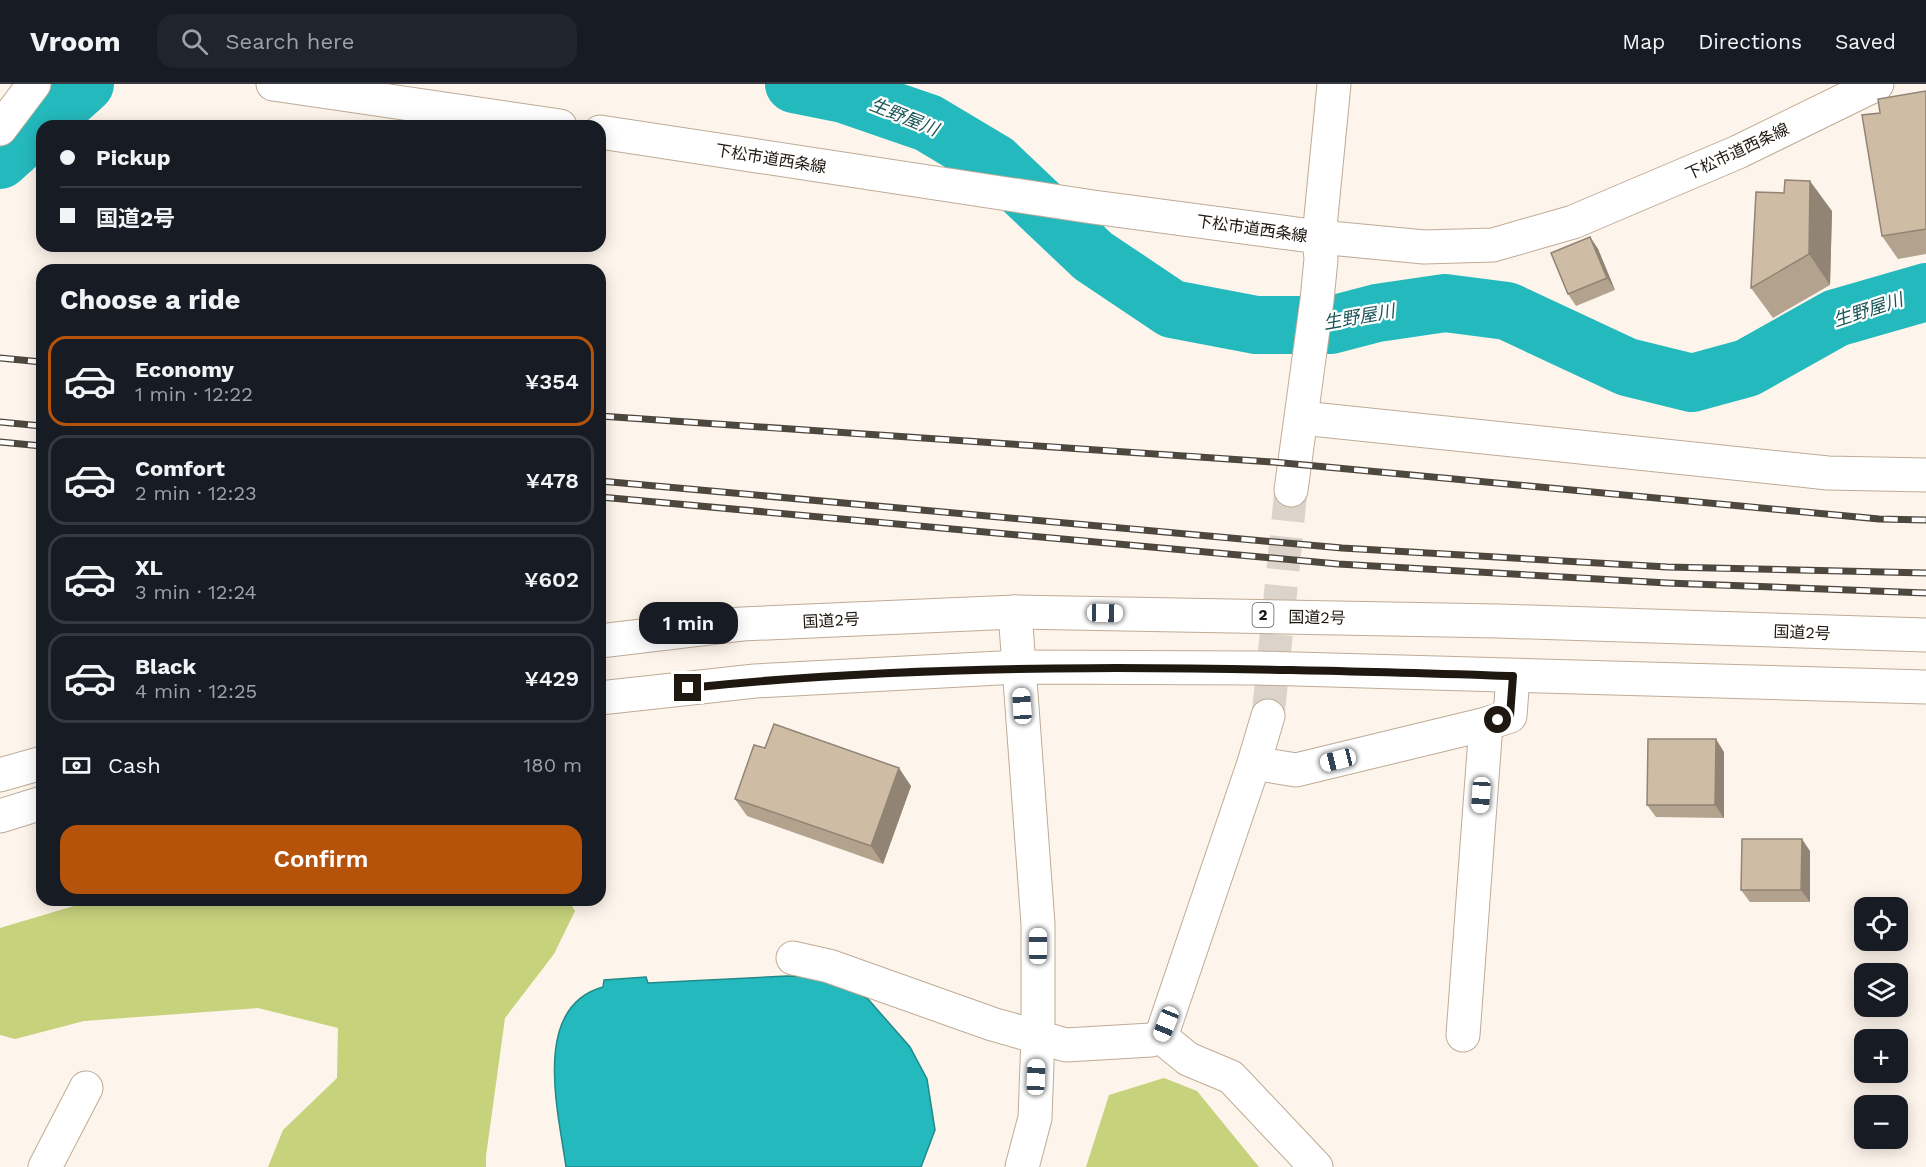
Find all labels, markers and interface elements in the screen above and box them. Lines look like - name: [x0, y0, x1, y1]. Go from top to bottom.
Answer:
- search box: [157, 14, 577, 68]
- text: Vroom: [30, 25, 121, 58]
- icon: search: [178, 25, 211, 58]
- text: Search here: [226, 29, 354, 54]
- text: Map: [1622, 29, 1665, 54]
- text: Directions: [1698, 29, 1802, 54]
- text: Saved: [1835, 29, 1896, 54]
- water label: 生野屋川: [867, 93, 943, 141]
- street label: 下松市道西条線: [1682, 119, 1792, 184]
- street label: 下松市道西条線: [714, 140, 828, 177]
- text: Pickup: [96, 145, 171, 170]
- text: 国道2号: [96, 206, 175, 231]
- street label: 下松市道西条線: [1195, 211, 1309, 246]
- text: Choose a ride: [60, 284, 240, 316]
- water label: 生野屋川: [1830, 288, 1907, 331]
- water label: 生野屋川: [1322, 300, 1398, 333]
- icon: car: [63, 354, 117, 408]
- text: Economy: [135, 357, 234, 382]
- text: ¥354: [525, 369, 579, 394]
- text: 1 min · 12:22: [135, 382, 253, 406]
- icon: car: [63, 453, 117, 507]
- text: Comfort: [135, 456, 225, 481]
- text: ¥478: [526, 468, 579, 493]
- text: 2 min · 12:23: [135, 481, 257, 505]
- icon: car: [63, 552, 117, 606]
- text: XL: [135, 555, 163, 580]
- text: ¥602: [524, 567, 579, 592]
- text: 3 min · 12:24: [135, 580, 257, 604]
- callout: 1 min: [638, 601, 738, 643]
- road number: 2: [1252, 603, 1274, 627]
- car: [1087, 604, 1123, 622]
- street label: 国道2号: [1288, 608, 1346, 627]
- street label: 国道2号: [802, 610, 860, 631]
- text: 1 min: [663, 611, 714, 635]
- street label: 国道2号: [1773, 622, 1831, 643]
- icon: car: [63, 651, 117, 705]
- text: Black: [135, 654, 196, 679]
- text: ¥429: [524, 666, 579, 691]
- route end: [674, 674, 701, 701]
- text: 4 min · 12:25: [135, 679, 257, 703]
- car: [1012, 687, 1032, 725]
- route start: [1484, 706, 1511, 733]
- car: [1318, 747, 1358, 773]
- icon: cash: [60, 749, 93, 782]
- text: Cash: [108, 753, 161, 778]
- text: 180 m: [524, 753, 582, 777]
- car: [1471, 776, 1491, 814]
- button: Confirm: [60, 825, 582, 894]
- map controls: [1854, 897, 1908, 1149]
- button: locate: [1854, 897, 1908, 951]
- car: [1029, 928, 1047, 964]
- button: layers: [1854, 963, 1908, 1017]
- car: [1151, 1004, 1181, 1044]
- button: +: [1854, 1029, 1908, 1083]
- car: [1026, 1059, 1046, 1095]
- button: −: [1854, 1095, 1908, 1149]

